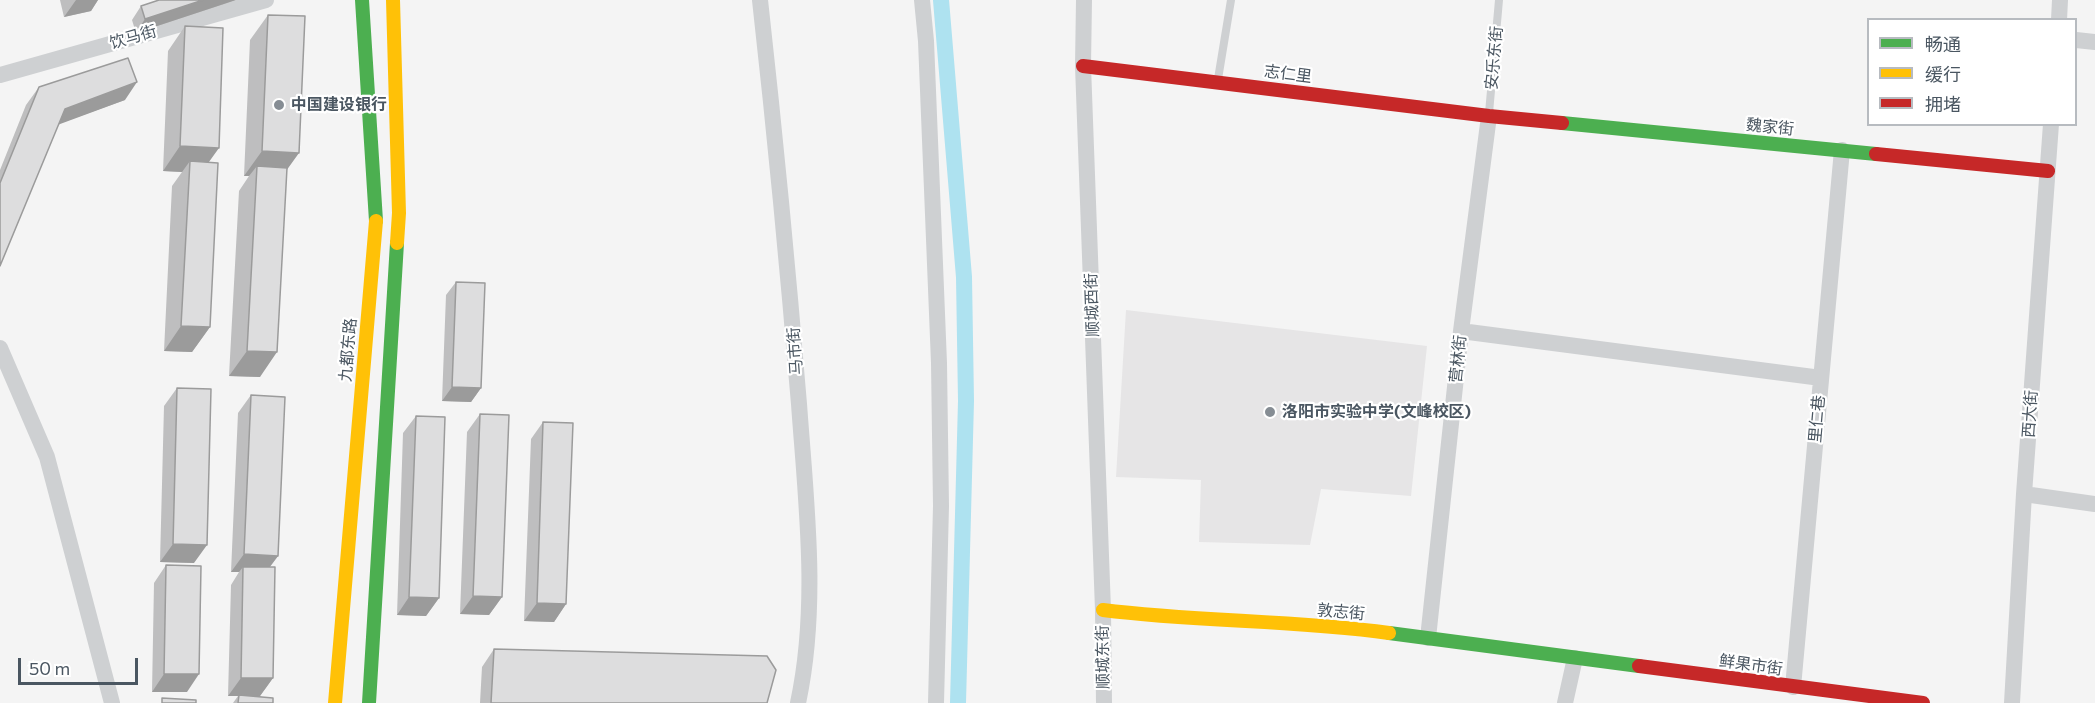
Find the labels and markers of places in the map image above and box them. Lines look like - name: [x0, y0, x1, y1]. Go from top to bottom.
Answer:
- place label: 中国建设银行: [291, 95, 387, 115]
- marker: 中国建设银行: [272, 98, 286, 112]
- place label: 洛阳市实验中学(文峰校区): [1282, 402, 1471, 422]
- marker: 洛阳市实验中学(文峰校区): [1263, 405, 1277, 419]

